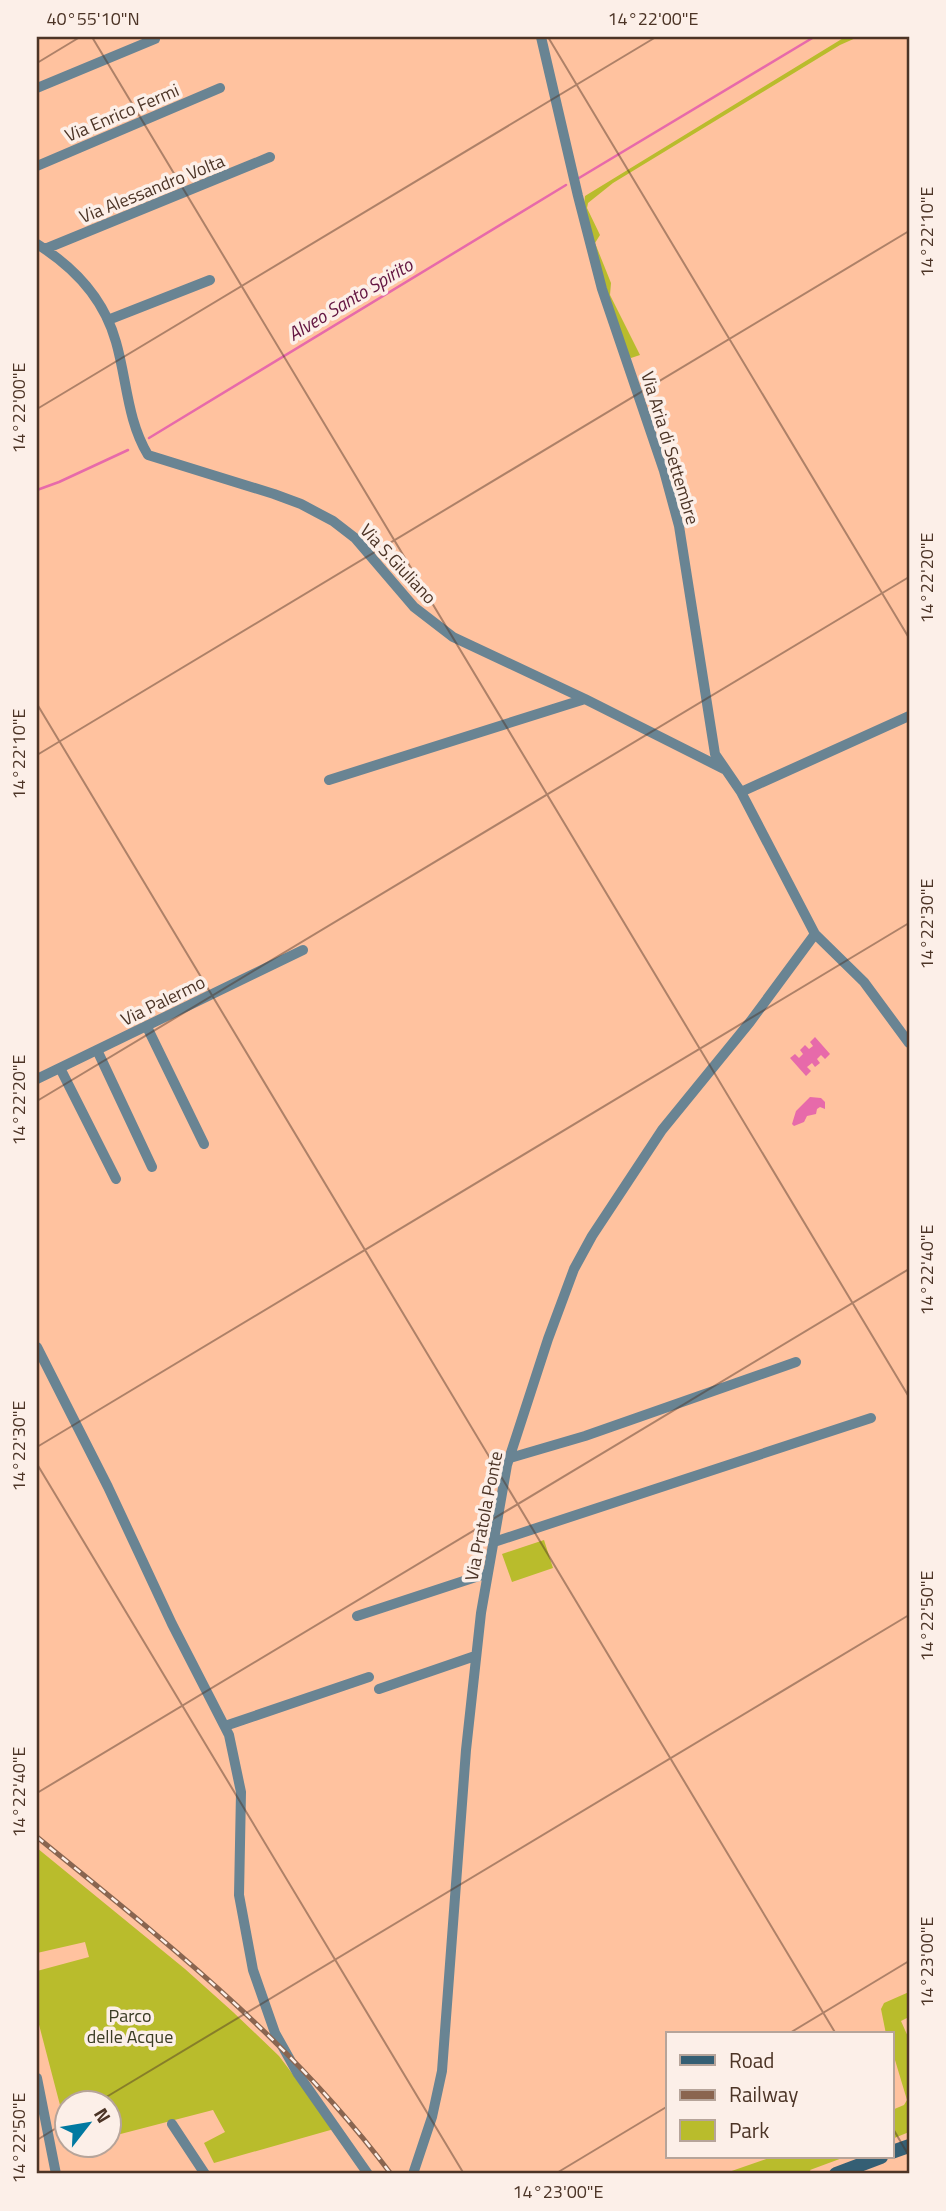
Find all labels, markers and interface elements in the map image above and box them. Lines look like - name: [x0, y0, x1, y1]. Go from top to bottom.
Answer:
- text: 40°55'10"N: [46, 5, 140, 32]
- text: 14°22'00"E: [608, 5, 699, 32]
- street label: Via Enrico Fermi: [60, 76, 183, 149]
- street label: Via Alessandro Volta: [75, 147, 229, 230]
- text: 14°22'10"E: [913, 186, 940, 277]
- water label: Alveo Santo Spirito: [282, 249, 418, 347]
- text: 14°22'00"E: [5, 362, 32, 453]
- street label: Via Aria di Settembre: [634, 368, 707, 528]
- street label: Via S.Giuliano: [354, 517, 443, 610]
- text: 14°22'20"E: [913, 532, 940, 623]
- text: 14°22'10"E: [5, 708, 32, 799]
- text: 14°22'30"E: [913, 878, 940, 969]
- street label: Via Palermo: [116, 968, 210, 1033]
- text: 14°22'20"E: [5, 1054, 32, 1145]
- text: 14°22'40"E: [913, 1224, 940, 1315]
- text: 14°22'30"E: [5, 1400, 32, 1491]
- street label: Via Pratola Ponte: [458, 1449, 509, 1583]
- text: 14°22'50"E: [913, 1570, 940, 1661]
- text: 14°22'40"E: [5, 1746, 32, 1837]
- text: 14°23'00"E: [913, 1916, 940, 2007]
- park label: Parco delle Acque: [87, 2002, 173, 2050]
- legend: [666, 2032, 894, 2158]
- text: Road: [729, 2044, 774, 2076]
- text: Railway: [729, 2078, 798, 2110]
- north arrow: [52, 2088, 122, 2158]
- text: 14°22'50"E: [5, 2092, 32, 2183]
- text: N: [87, 2102, 119, 2128]
- text: Park: [729, 2114, 769, 2146]
- text: 14°23'00"E: [513, 2178, 604, 2205]

